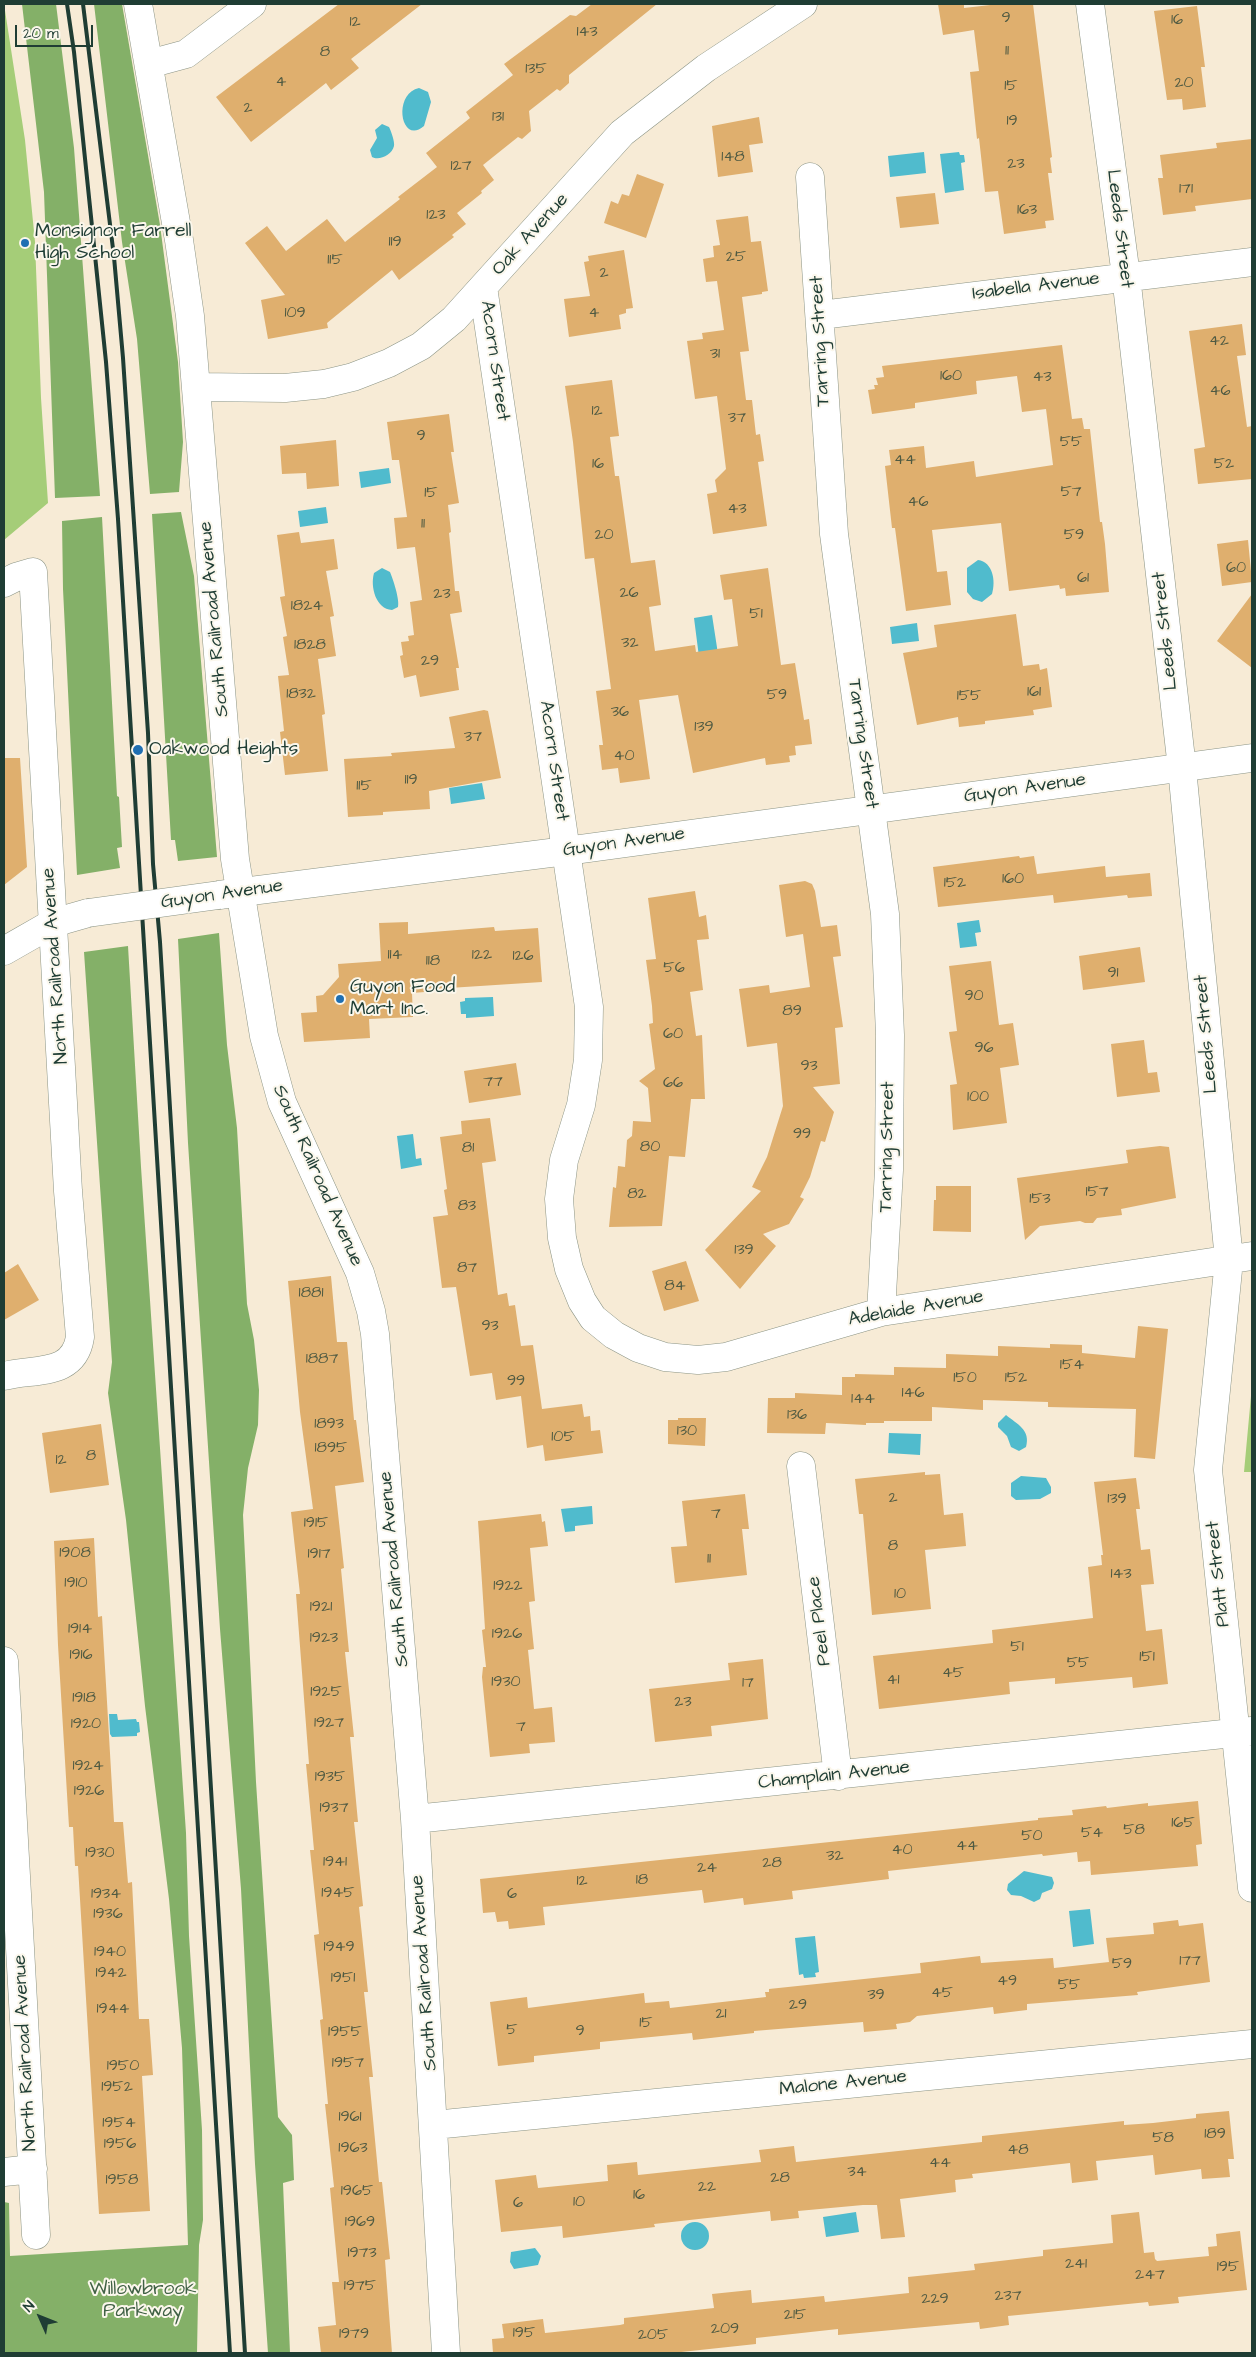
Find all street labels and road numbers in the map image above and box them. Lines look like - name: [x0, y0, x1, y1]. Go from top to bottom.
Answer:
- street label: Leeds Street: [1100, 168, 1138, 290]
- street label: Oak Avenue: [488, 189, 574, 281]
- street label: Isabella Avenue: [971, 268, 1101, 306]
- street label: Tarring Street: [806, 275, 836, 407]
- street label: Acorn Street: [474, 299, 514, 423]
- street label: South Railroad Avenue: [195, 520, 235, 718]
- street label: Leeds Street: [1148, 571, 1184, 691]
- street label: Tarring Street: [842, 678, 882, 810]
- street label: Acorn Street: [533, 699, 573, 823]
- street label: Guyon Avenue: [963, 769, 1087, 809]
- street label: Guyon Avenue: [562, 823, 686, 863]
- street label: North Railroad Avenue: [38, 867, 74, 1065]
- street label: Guyon Avenue: [160, 875, 284, 915]
- street label: Leeds Street: [1190, 974, 1224, 1094]
- street label: Tarring Street: [875, 1081, 901, 1213]
- street label: South Railroad Avenue: [267, 1082, 367, 1270]
- street label: Adelaide Avenue: [847, 1286, 985, 1332]
- street label: South Railroad Avenue: [375, 1470, 415, 1668]
- street label: Platt Street: [1202, 1520, 1236, 1628]
- street label: Peel Place: [803, 1575, 837, 1667]
- street label: Champlain Avenue: [757, 1757, 911, 1795]
- street label: South Railroad Avenue: [407, 1874, 443, 2072]
- street label: North Railroad Avenue: [9, 1954, 43, 2152]
- street label: Malone Avenue: [778, 2066, 908, 2102]

